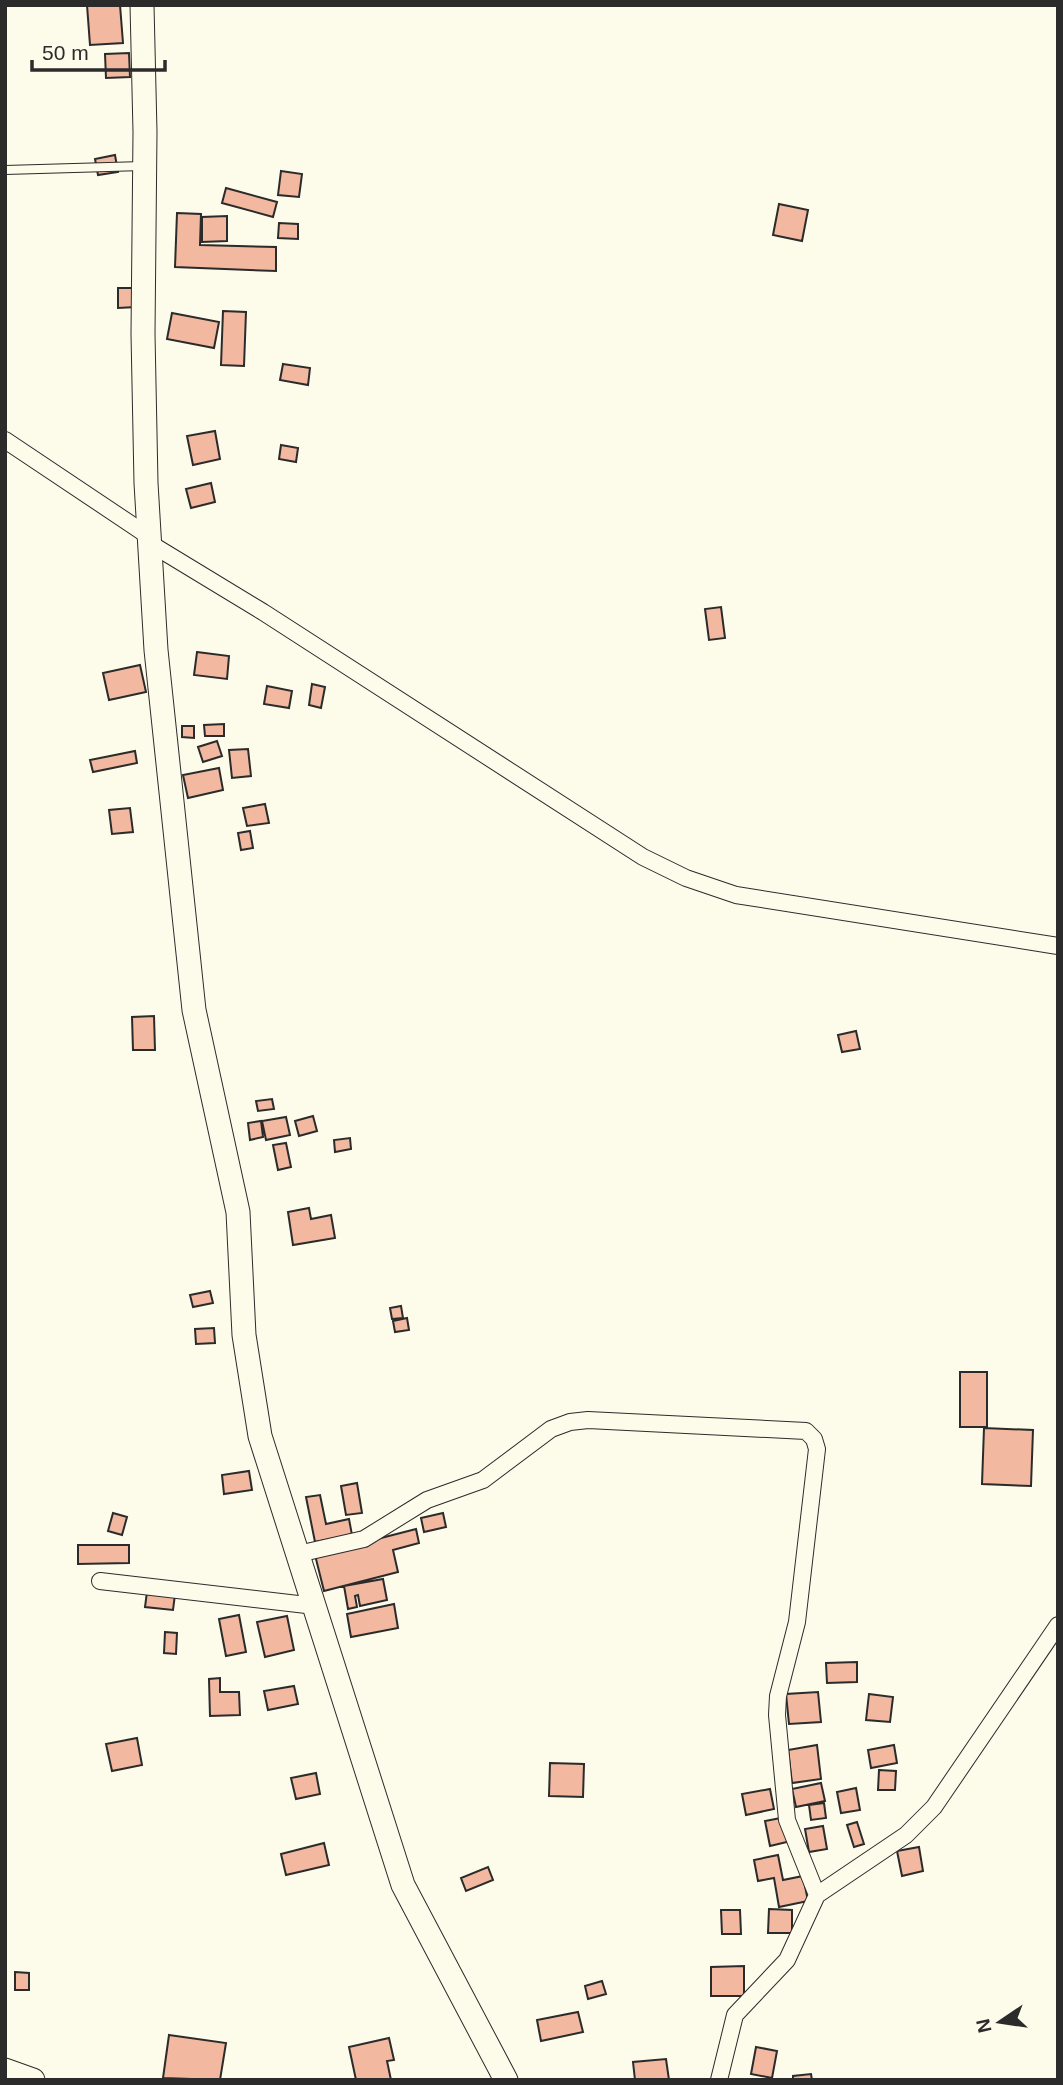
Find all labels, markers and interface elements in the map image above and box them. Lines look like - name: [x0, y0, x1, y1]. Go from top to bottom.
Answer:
- scale bar: [32, 28, 164, 72]
- text: 50 m: [42, 41, 89, 64]
- north arrow: [965, 1987, 1035, 2057]
- text: N: [972, 2017, 996, 2035]

